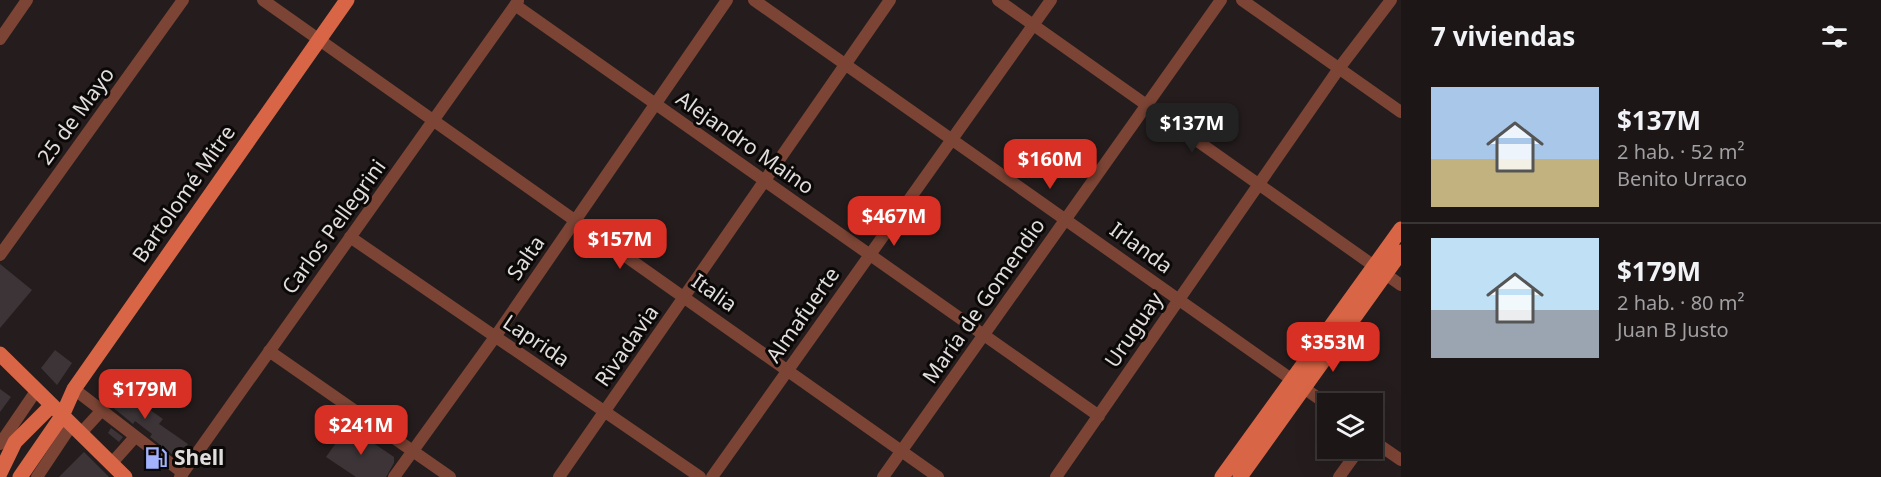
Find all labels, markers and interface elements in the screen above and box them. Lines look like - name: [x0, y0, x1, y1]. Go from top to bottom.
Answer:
- text: 7 viviendas: [1431, 18, 1575, 54]
- icon: filters: [1818, 20, 1851, 53]
- street label: 25 de Mayo: [30, 61, 120, 170]
- street label: Alejandro Maino: [671, 84, 820, 200]
- text: $137M: [1617, 102, 1701, 138]
- pin: $137M: [1150, 103, 1234, 154]
- text: $137M: [1160, 109, 1224, 136]
- icon: home: [1479, 111, 1551, 183]
- street label: Bartolomé Mitre: [125, 119, 241, 268]
- text: 2 hab. · 52 m²: [1617, 138, 1744, 165]
- pin: $160M: [1008, 139, 1092, 190]
- text: $160M: [1018, 145, 1082, 172]
- street label: Carlos Pellegrini: [275, 153, 392, 299]
- text: Benito Urraco: [1617, 165, 1747, 192]
- pin: $467M: [852, 196, 936, 247]
- text: $467M: [862, 202, 926, 229]
- street label: María de Gomendio: [916, 212, 1051, 389]
- street label: Irlanda: [1105, 215, 1178, 279]
- pin: $157M: [578, 219, 662, 270]
- text: $157M: [588, 225, 652, 252]
- street label: Salta: [500, 230, 550, 285]
- text: $179M: [1617, 253, 1701, 289]
- street label: Almafuerte: [759, 261, 845, 368]
- icon: home: [1479, 262, 1551, 334]
- street label: Italia: [686, 267, 743, 318]
- street label: Uruguay: [1098, 286, 1169, 373]
- text: 2 hab. · 80 m²: [1617, 289, 1744, 316]
- street label: Rivadavia: [588, 299, 664, 392]
- street label: Laprida: [498, 308, 575, 373]
- text: Juan B Justo: [1617, 316, 1729, 343]
- pin: $353M: [1291, 322, 1375, 373]
- text: $353M: [1301, 328, 1365, 355]
- pin: $179M: [103, 369, 187, 420]
- text: $179M: [113, 375, 177, 402]
- map controls: [1317, 393, 1383, 459]
- button: layers: [1317, 393, 1383, 459]
- pin: $241M: [319, 405, 403, 456]
- text: $241M: [329, 411, 393, 438]
- place label: Shell: [174, 443, 224, 471]
- fuel station icon: Shell: [143, 445, 169, 471]

